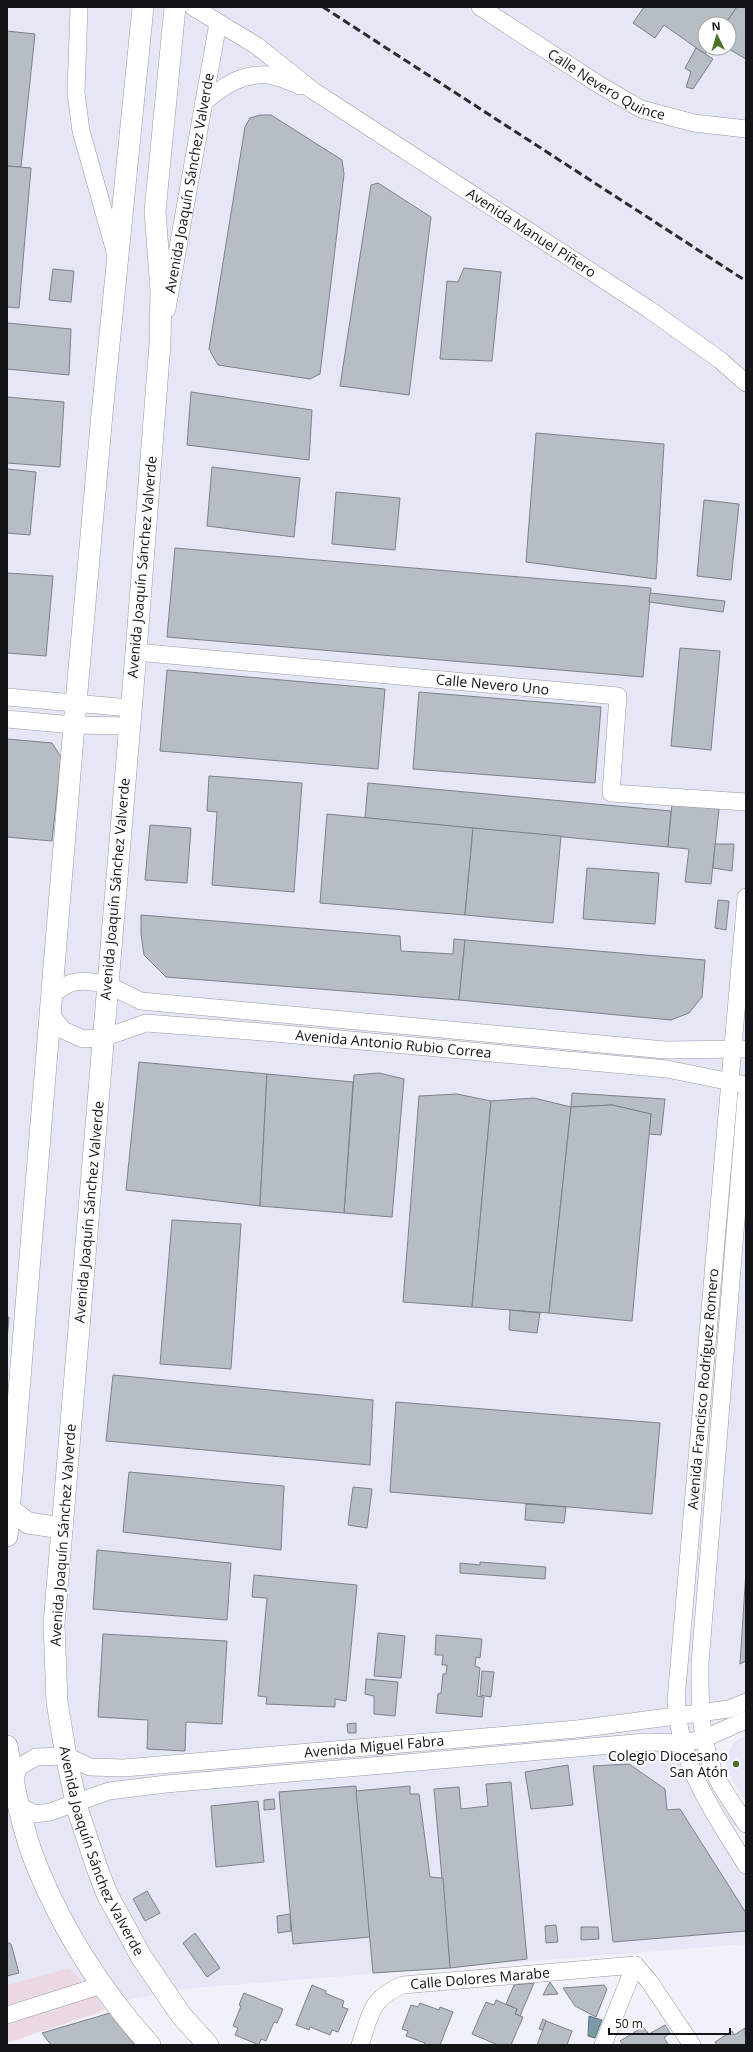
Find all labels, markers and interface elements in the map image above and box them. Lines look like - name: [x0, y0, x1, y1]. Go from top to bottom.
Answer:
- north arrow: [697, 16, 737, 56]
- text: N: [711, 18, 721, 33]
- street label: Calle Nevero Quince: [544, 44, 667, 124]
- street label: Avenida Joaquín Sánchez Valverde: [160, 71, 218, 294]
- street label: Avenida Manuel Piñero: [463, 183, 600, 281]
- street label: Avenida Joaquín Sánchez Valverde: [122, 455, 161, 679]
- street label: Calle Nevero Uno: [435, 669, 550, 699]
- street label: Avenida Joaquín Sánchez Valverde: [95, 777, 134, 1001]
- street label: Avenida Antonio Rubio Correa: [295, 1025, 492, 1062]
- street label: Avenida Joaquín Sánchez Valverde: [69, 1100, 108, 1324]
- street label: Avenida Francisco Rodríguez Romero: [682, 1268, 723, 1510]
- street label: Avenida Joaquín Sánchez Valverde: [45, 1423, 80, 1647]
- street label: Avenida Miguel Fabra: [303, 1730, 445, 1761]
- street label: Avenida Joaquín Sánchez Valverde: [55, 1745, 149, 1959]
- place label: Colegio Diocesano San Atón: [608, 1746, 728, 1781]
- marker: Colegio Diocesano San Atón: [731, 1759, 741, 1769]
- street label: Calle Dolores Marabe: [409, 1962, 551, 1993]
- scale bar: [609, 2010, 730, 2036]
- text: 50 m: [615, 2015, 643, 2032]

